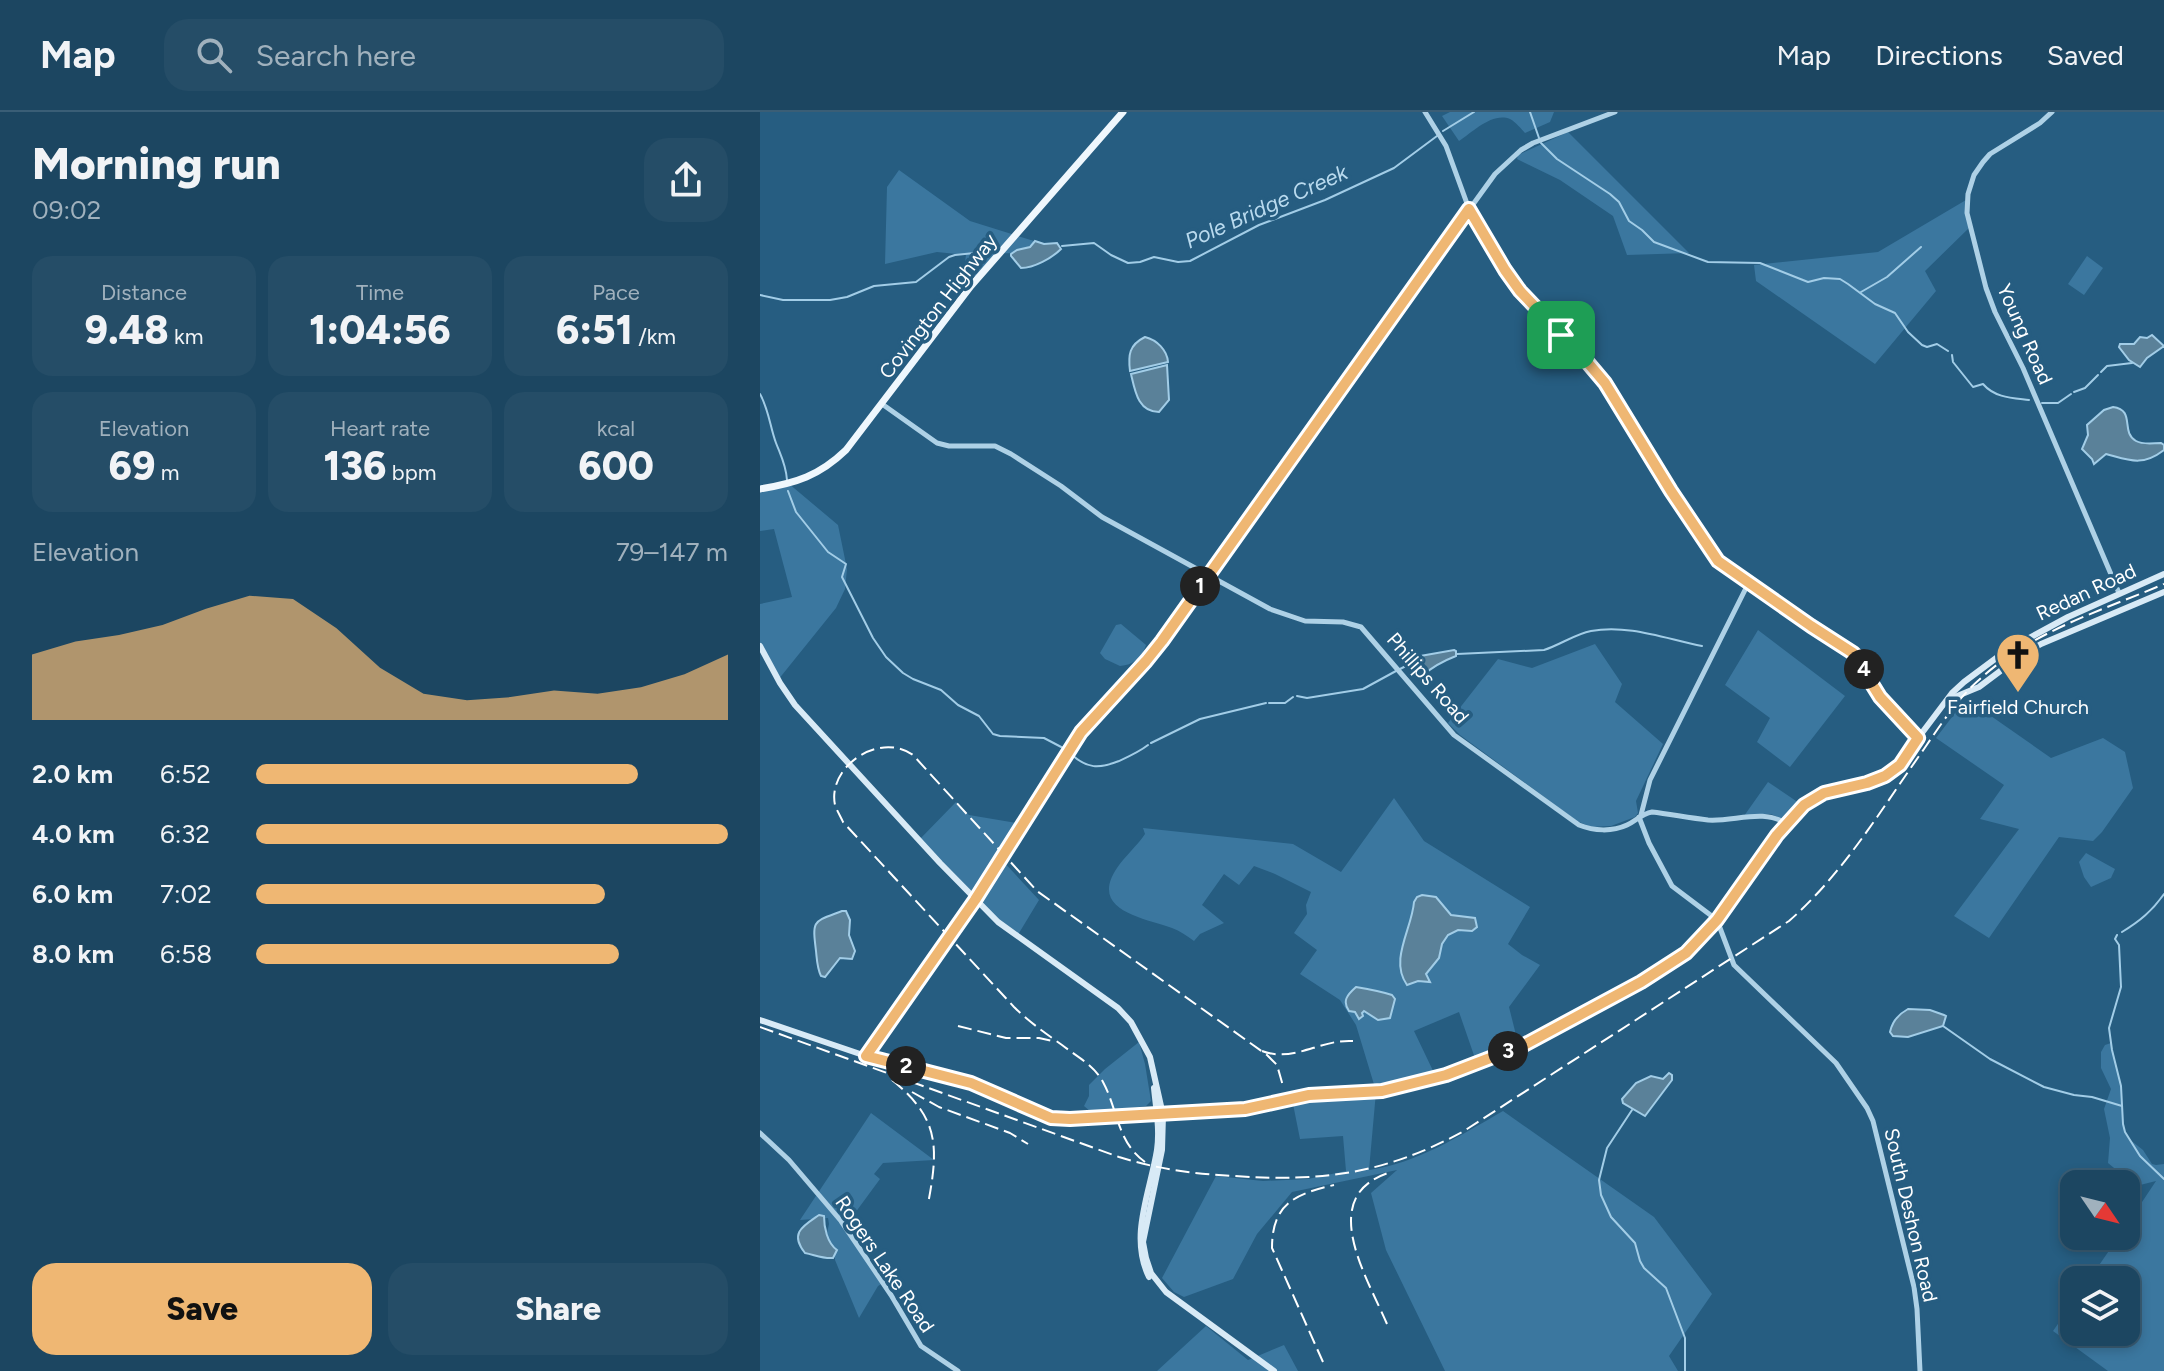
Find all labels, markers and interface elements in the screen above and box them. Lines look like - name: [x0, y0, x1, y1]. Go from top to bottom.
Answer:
- search box: [164, 19, 724, 91]
- text: Map: [40, 32, 116, 78]
- icon: search: [192, 33, 236, 77]
- text: Search here: [256, 37, 416, 74]
- text: Map: [1777, 38, 1831, 72]
- text: Directions: [1875, 38, 2003, 72]
- text: Saved: [2047, 38, 2124, 72]
- text: Morning run: [32, 137, 281, 190]
- button: share: [644, 138, 728, 222]
- water label: Pole Bridge Creek: [1181, 158, 1353, 254]
- text: 09:02: [32, 194, 101, 226]
- street label: Covington Highway: [874, 228, 1002, 383]
- text: Distance: [101, 279, 187, 306]
- text: Time: [356, 279, 404, 306]
- text: Pace: [592, 279, 640, 306]
- street label: Young Road: [1992, 280, 2058, 388]
- pin: [1527, 301, 1595, 369]
- text: 9.48: [85, 306, 169, 354]
- text: 1:04:56: [309, 306, 451, 354]
- text: 6:51: [556, 306, 633, 354]
- icon: arrive: [1539, 313, 1583, 357]
- text: km: [169, 323, 203, 350]
- text: /km: [633, 323, 676, 350]
- text: Elevation: [99, 415, 189, 442]
- text: Heart rate: [330, 415, 430, 442]
- text: kcal: [597, 415, 635, 442]
- text: 69: [108, 442, 155, 490]
- text: 136: [324, 442, 386, 490]
- text: 600: [578, 442, 654, 490]
- text: m: [155, 459, 180, 486]
- text: bpm: [386, 459, 436, 486]
- text: Elevation: [32, 536, 139, 568]
- text: 79–147 m: [616, 536, 728, 568]
- street label: Redan Road: [2032, 558, 2140, 626]
- pin: 1: [1180, 566, 1220, 606]
- text: 1: [1195, 572, 1205, 599]
- street label: Phillips Road: [1382, 628, 1474, 728]
- church icon: Fairfield Church: [1994, 631, 2042, 694]
- pin: 4: [1844, 649, 1884, 689]
- text: 4: [1857, 655, 1871, 682]
- place label: Fairfield Church: [1947, 695, 2089, 719]
- text: 2.0 km: [32, 758, 113, 790]
- text: 6:52: [160, 758, 211, 790]
- text: 4.0 km: [32, 818, 115, 850]
- text: 6:32: [160, 818, 210, 850]
- text: 6.0 km: [32, 878, 113, 910]
- text: 7:02: [160, 878, 212, 910]
- text: 8.0 km: [32, 938, 114, 970]
- text: 6:58: [160, 938, 212, 970]
- pin: 3: [1488, 1031, 1528, 1071]
- text: 3: [1502, 1037, 1514, 1064]
- pin: 2: [886, 1046, 926, 1086]
- text: 2: [900, 1052, 912, 1079]
- street label: South Deshon Road: [1879, 1126, 1943, 1304]
- north arrow: [2060, 1170, 2140, 1250]
- map controls: [2060, 1170, 2140, 1346]
- street label: Rogers Lake Road: [830, 1191, 940, 1337]
- button: Save: [32, 1263, 372, 1355]
- button: Share: [388, 1263, 728, 1355]
- button: layers: [2060, 1266, 2140, 1346]

